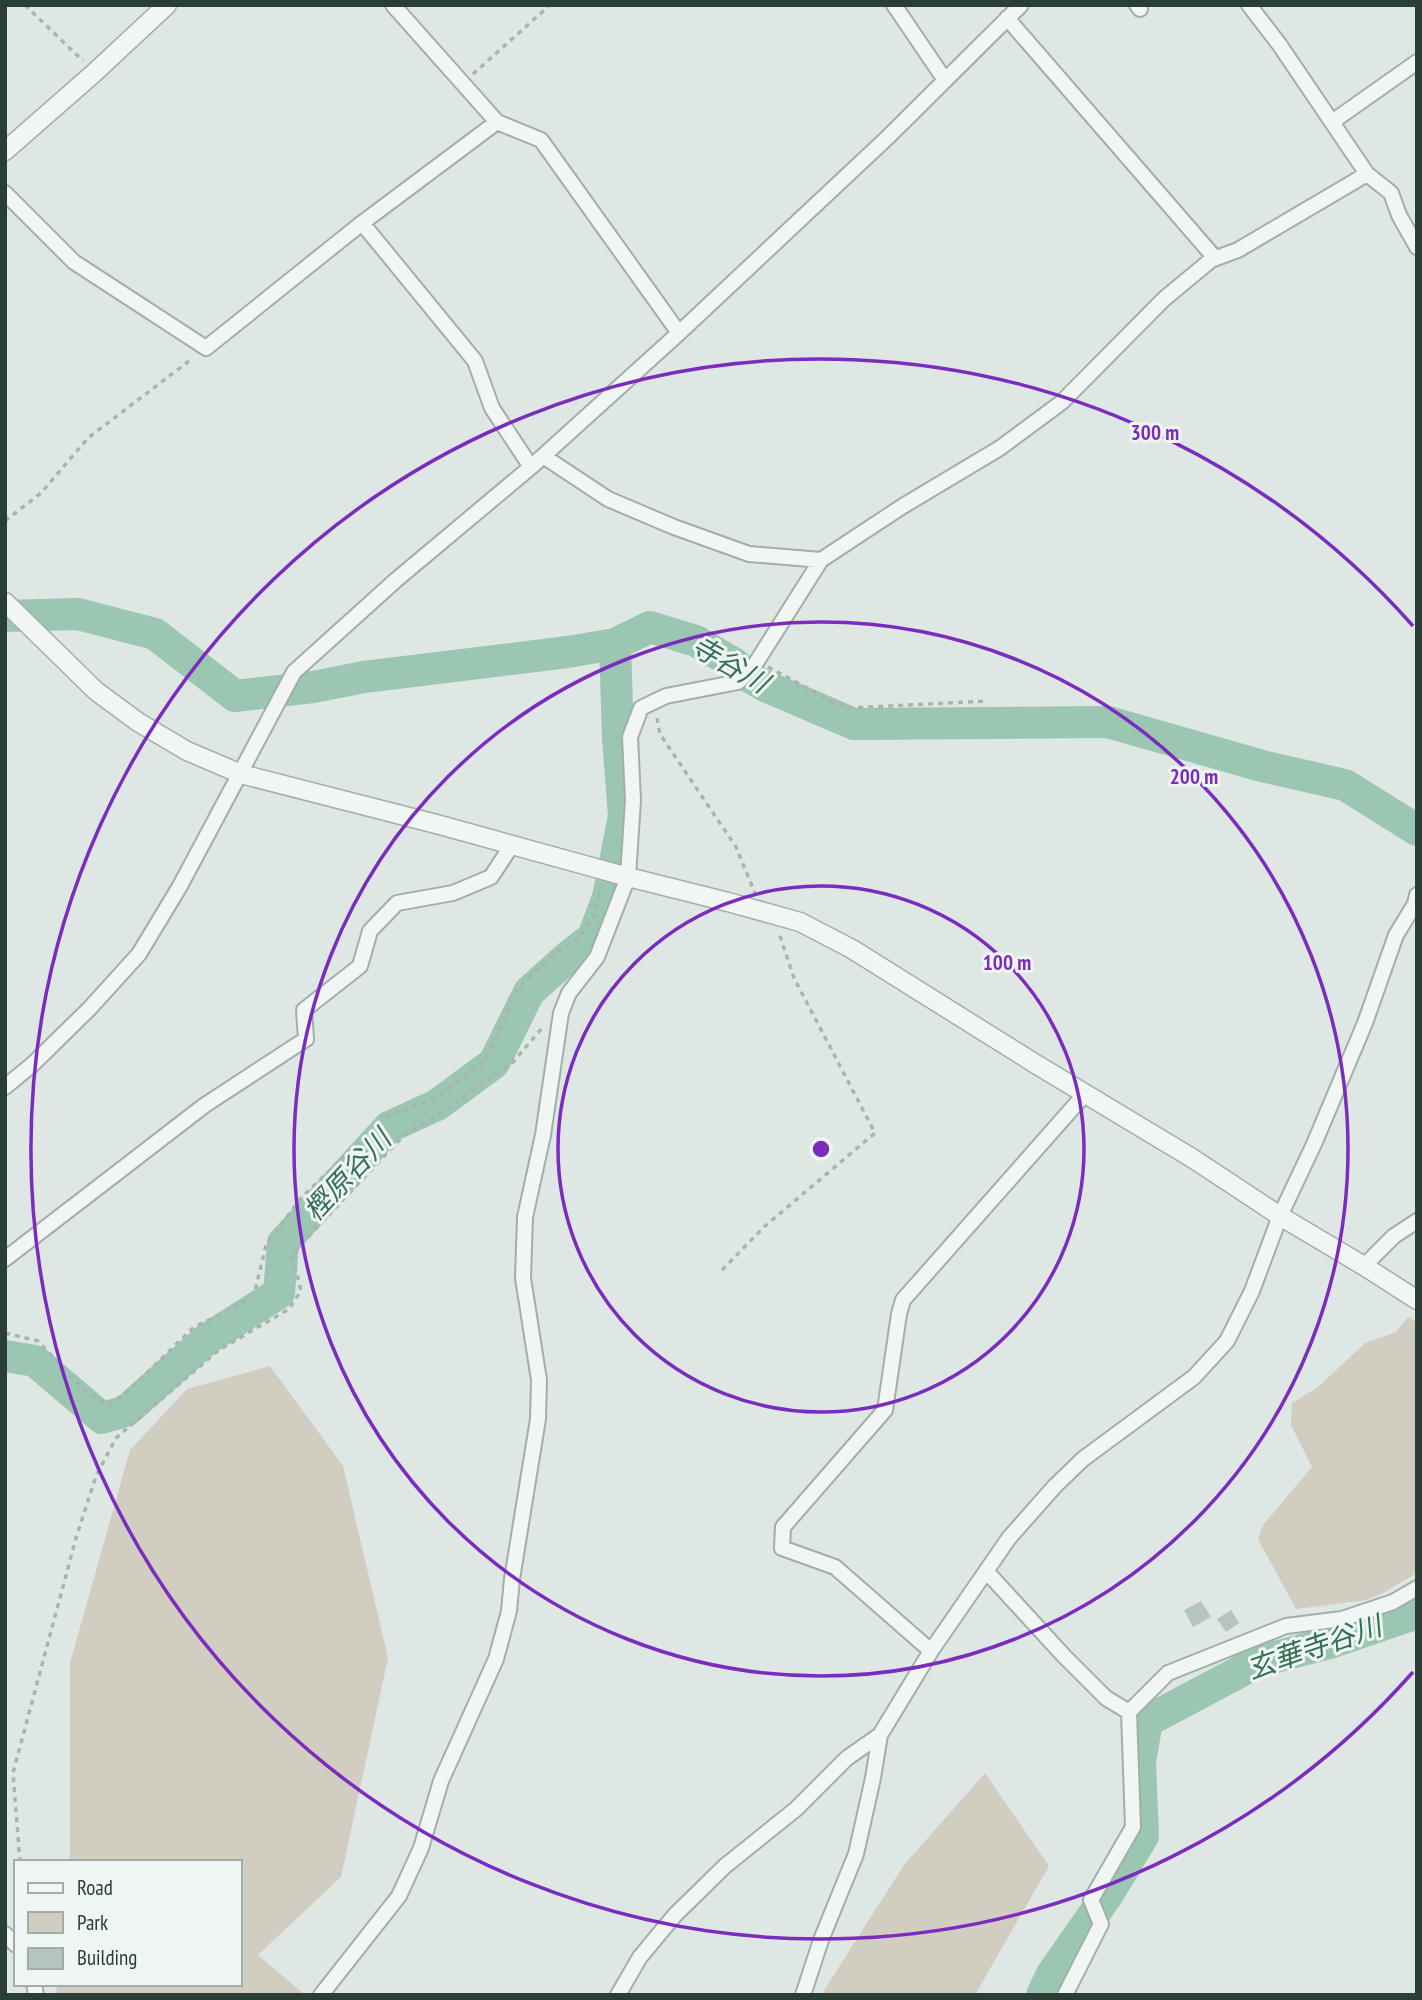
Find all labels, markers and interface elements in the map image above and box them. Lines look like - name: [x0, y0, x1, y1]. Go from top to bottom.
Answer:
- text: 300 m: [1131, 419, 1179, 446]
- water label: 寺谷川: [685, 627, 778, 702]
- text: 200 m: [1170, 763, 1218, 790]
- text: 100 m: [983, 949, 1031, 976]
- water label: 樫原谷川: [295, 1119, 400, 1228]
- centre of rings: [809, 1137, 833, 1161]
- water label: 玄華寺谷川: [1242, 1605, 1389, 1687]
- legend: [14, 1860, 242, 1986]
- text: Road: [77, 1874, 113, 1901]
- text: Park: [77, 1909, 108, 1936]
- text: Building: [77, 1944, 137, 1971]

